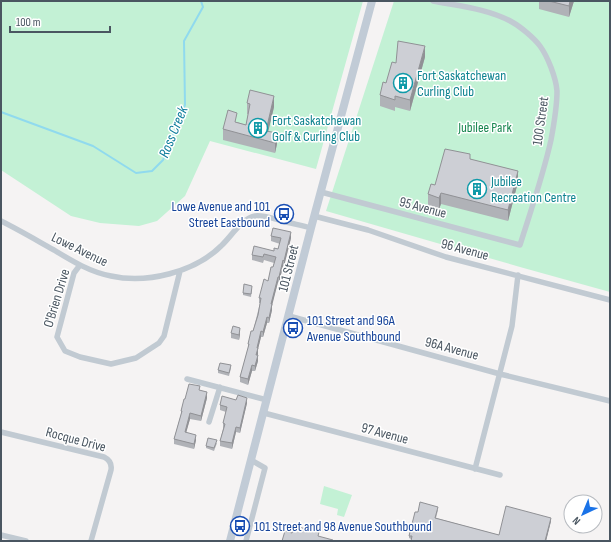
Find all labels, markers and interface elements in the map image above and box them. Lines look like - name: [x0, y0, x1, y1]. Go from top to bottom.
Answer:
- scale bar: [10, 8, 110, 34]
- text: 100 m: [16, 15, 41, 30]
- place label: Fort Saskatchewan Curling Club: [417, 67, 506, 100]
- building icon: Fort Saskatchewan Curling Club: [392, 72, 414, 94]
- street label: 100 Street: [529, 96, 552, 147]
- water label: Ross Creek: [155, 103, 193, 161]
- place label: Fort Saskatchewan Golf & Curling Club: [272, 112, 361, 145]
- building icon: Fort Saskatchewan Golf & Curling Club: [247, 117, 269, 139]
- park label: Jubilee Park: [457, 119, 512, 136]
- place label: Jubilee Recreation Centre: [490, 173, 576, 206]
- building icon: Jubilee Recreation Centre: [466, 178, 488, 200]
- street label: 95 Avenue: [397, 193, 448, 222]
- place label: Lowe Avenue and 101 Street Eastbound: [172, 198, 270, 231]
- bus stop icon: Lowe Avenue and 101 Street Eastbound: [273, 203, 295, 225]
- street label: Lowe Avenue: [49, 229, 111, 270]
- street label: 96 Avenue: [439, 235, 491, 264]
- street label: 101 Street: [274, 243, 303, 293]
- street label: O'Brien Drive: [40, 267, 73, 329]
- place label: 101 Street and 96A Avenue Southbound: [306, 312, 401, 345]
- bus stop icon: 101 Street and 96A Avenue Southbound: [282, 317, 304, 339]
- street label: 96A Avenue: [423, 333, 481, 364]
- street label: 97 Avenue: [359, 419, 410, 448]
- street label: Rocque Drive: [44, 423, 108, 456]
- north arrow: [563, 494, 603, 534]
- text: N: [570, 514, 583, 528]
- bus stop icon: 101 Street and 98 Avenue Southbound: [229, 515, 251, 537]
- place label: 101 Street and 98 Avenue Southbound: [254, 518, 432, 535]

